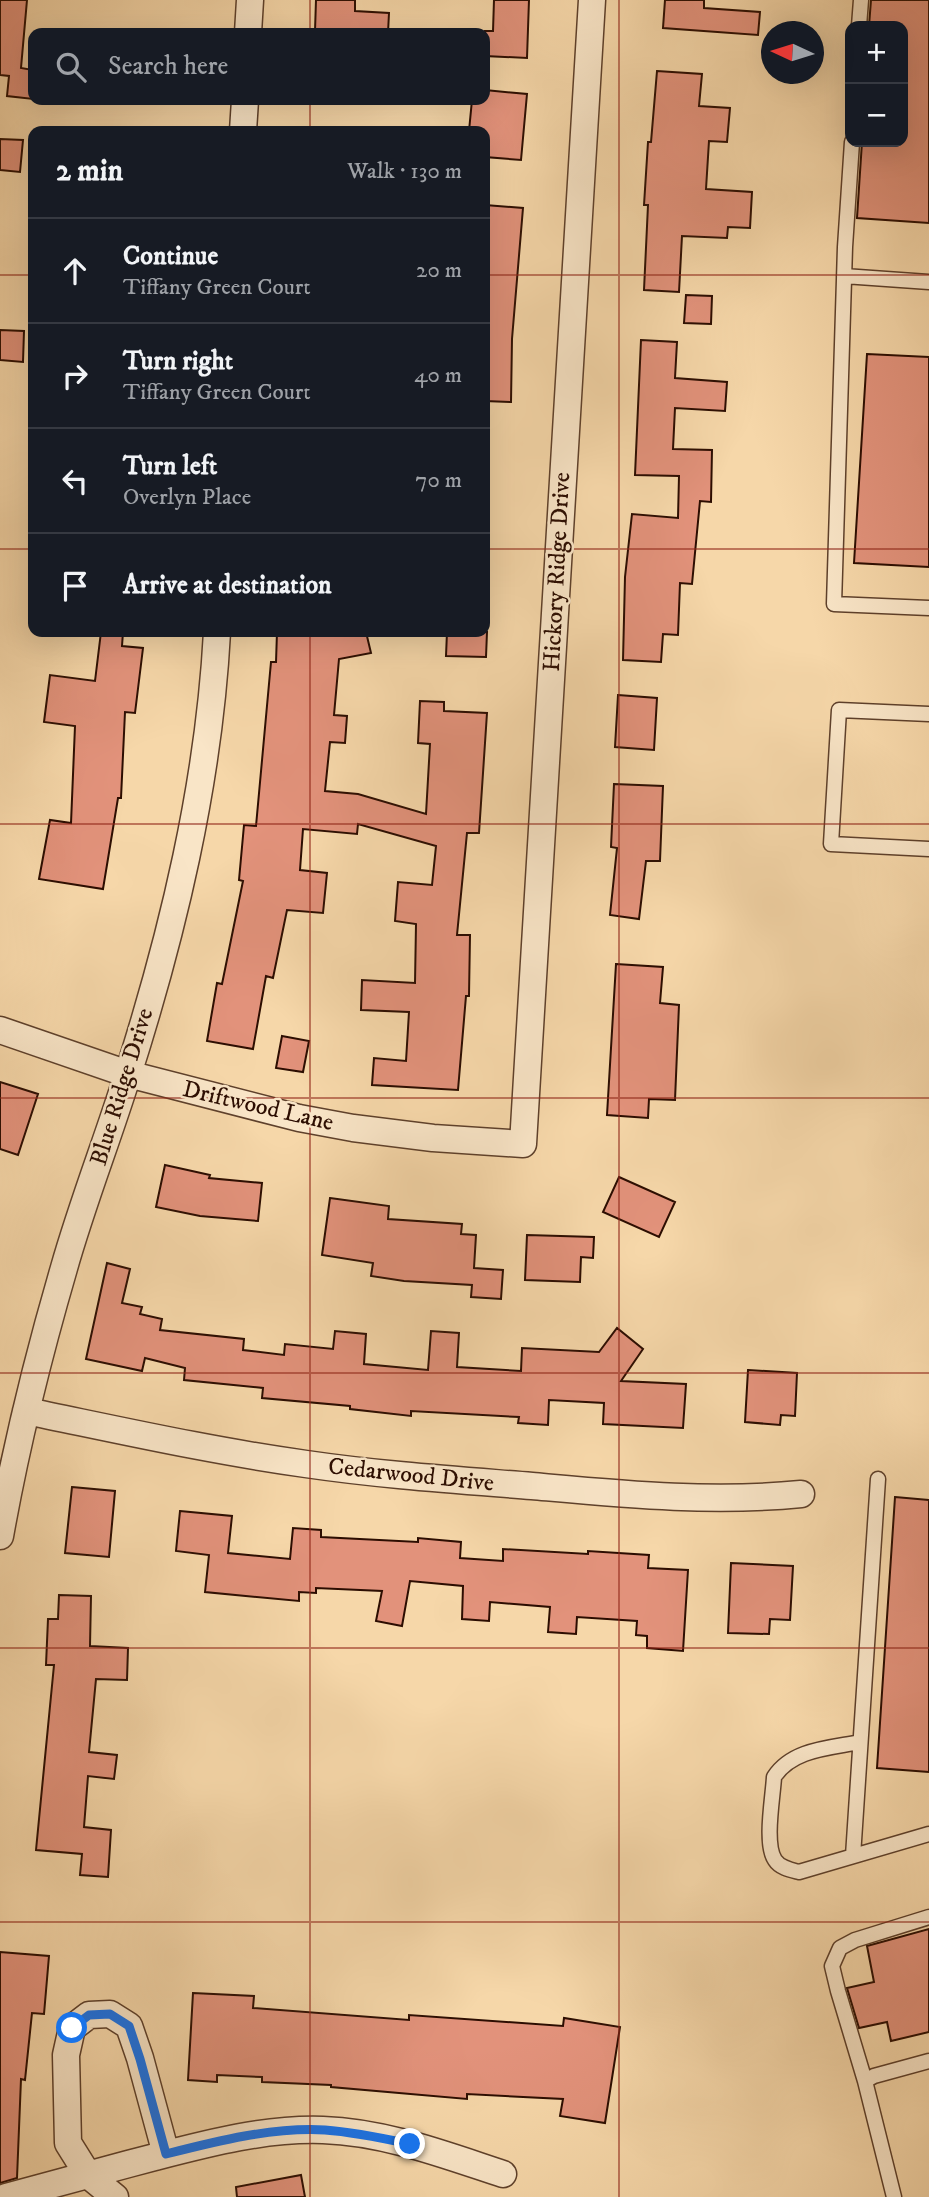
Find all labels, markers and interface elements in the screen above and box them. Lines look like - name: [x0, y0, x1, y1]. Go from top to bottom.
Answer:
- north arrow: [761, 21, 824, 84]
- map controls: [845, 21, 908, 147]
- button: +: [845, 21, 908, 84]
- search box: [28, 28, 490, 105]
- icon: search: [52, 48, 90, 86]
- text: Search here: [108, 50, 228, 83]
- button: −: [845, 84, 908, 147]
- text: 2 min: [56, 153, 123, 190]
- text: Walk · 130 m: [347, 157, 462, 186]
- text: Continue: [123, 240, 218, 273]
- icon: ahead: [56, 252, 94, 290]
- text: 20 m: [416, 256, 462, 285]
- text: Tiffany Green Court: [123, 273, 311, 302]
- text: Turn right: [123, 345, 233, 378]
- icon: right: [56, 357, 94, 395]
- text: 40 m: [414, 361, 462, 390]
- text: Tiffany Green Court: [123, 378, 311, 407]
- text: Turn left: [123, 450, 217, 483]
- icon: left: [56, 462, 94, 500]
- text: 70 m: [415, 466, 462, 495]
- street label: Hickory Ridge Drive: [537, 471, 577, 673]
- text: Overlyn Place: [123, 483, 251, 512]
- icon: arrive: [56, 567, 94, 605]
- text: Arrive at destination: [123, 569, 332, 602]
- street label: Blue Ridge Drive: [84, 1005, 160, 1169]
- street label: Driftwood Lane: [180, 1074, 336, 1138]
- street label: Cedarwood Drive: [327, 1451, 495, 1499]
- route start: [56, 2012, 87, 2043]
- route end: [394, 2128, 425, 2159]

